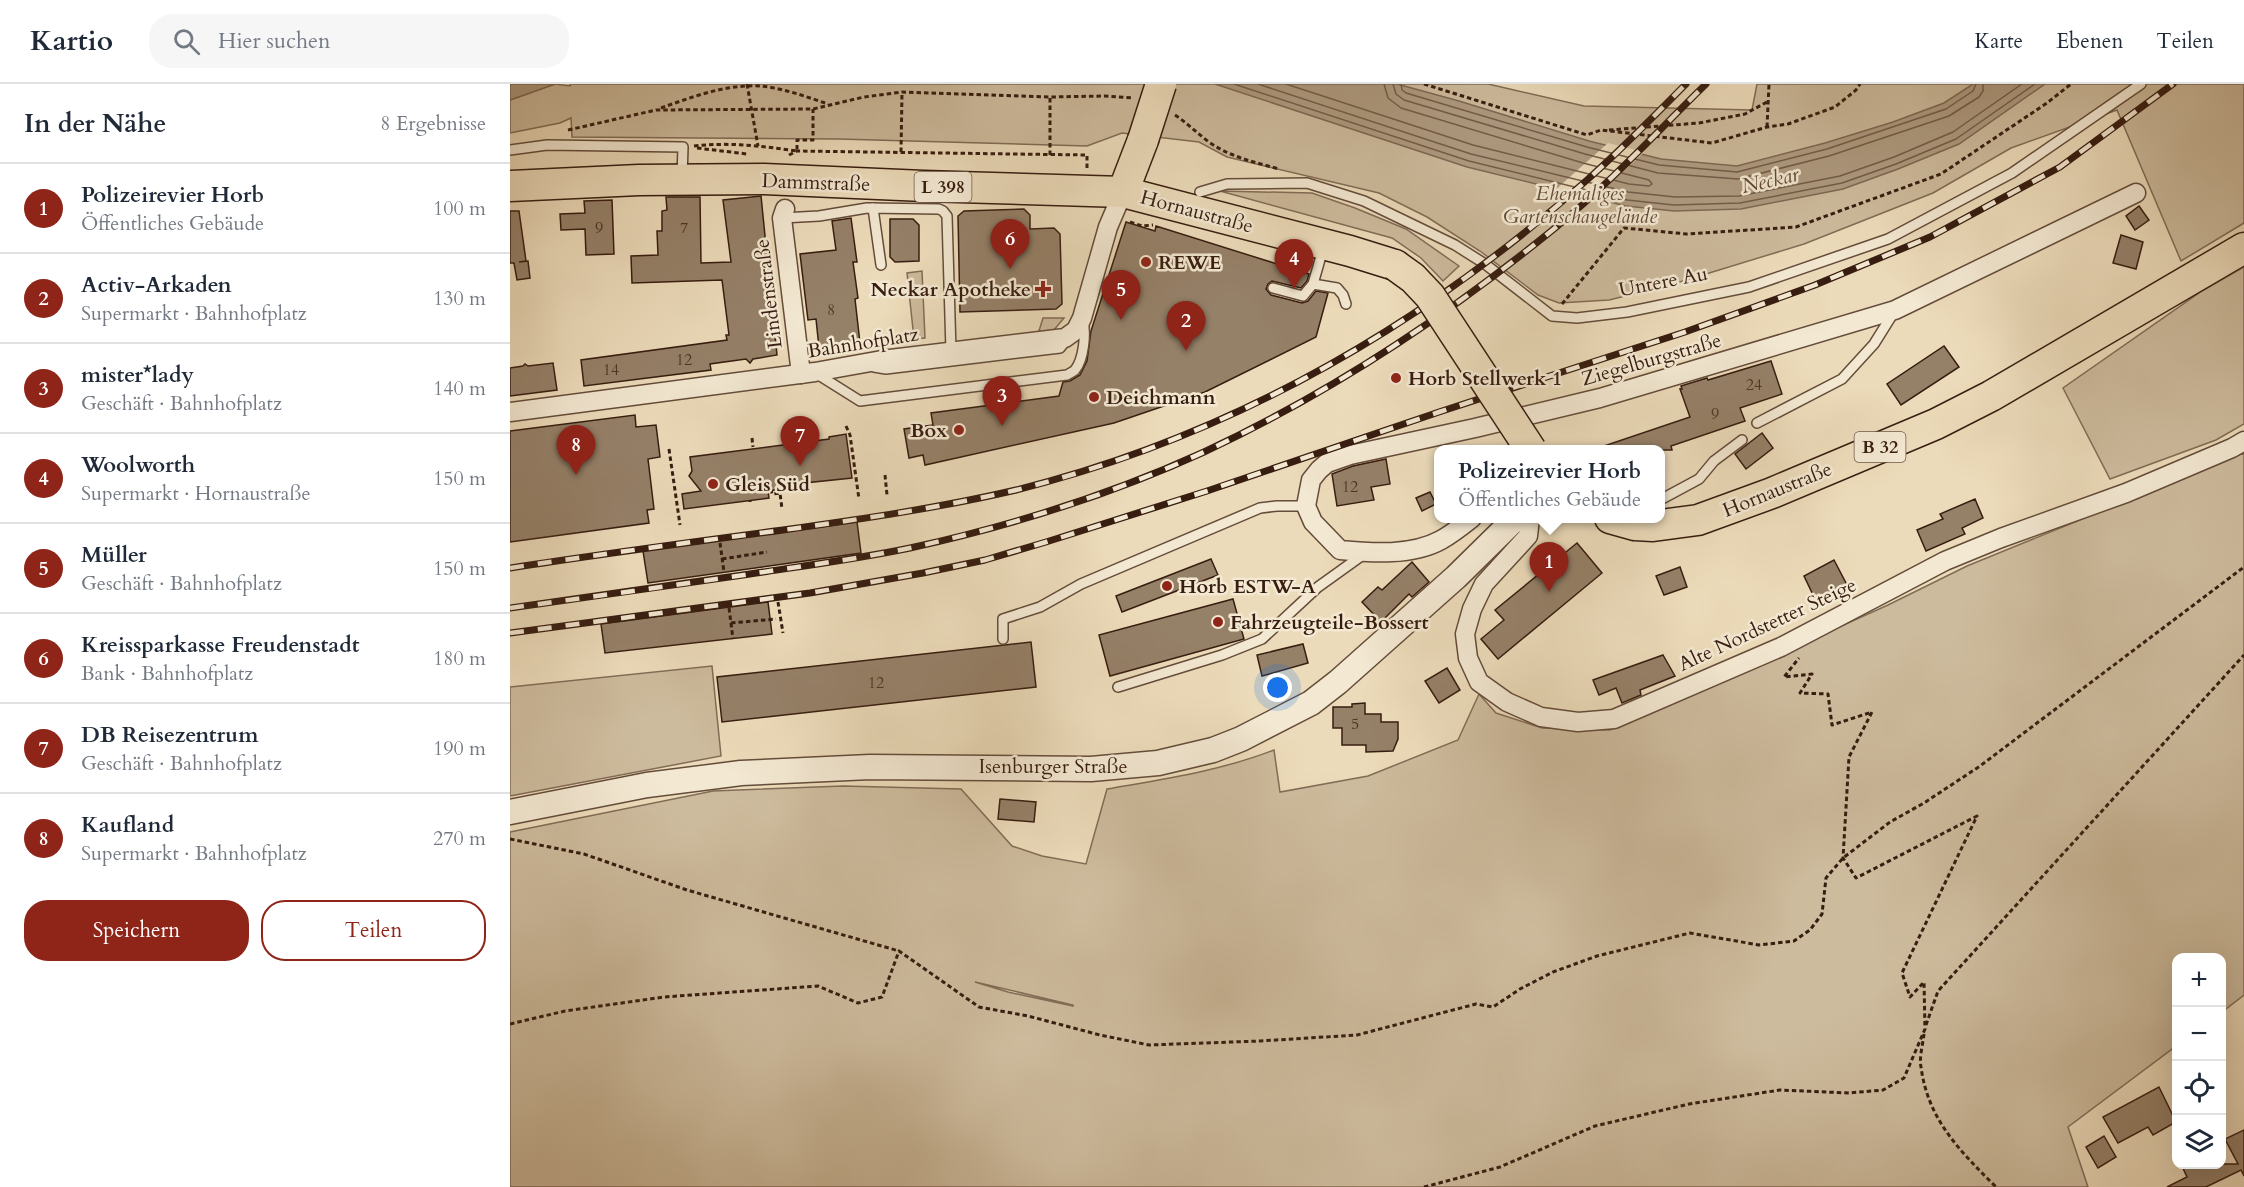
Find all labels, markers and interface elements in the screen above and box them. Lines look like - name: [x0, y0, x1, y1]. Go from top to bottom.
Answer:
- search box: [149, 14, 569, 68]
- text: Kartio: [30, 22, 113, 60]
- icon: search: [170, 25, 203, 58]
- text: Hier suchen: [218, 26, 331, 56]
- text: Karte: [1975, 27, 2023, 56]
- text: Ebenen: [2056, 27, 2123, 56]
- text: Teilen: [2156, 27, 2214, 56]
- text: In der Nähe: [24, 106, 166, 141]
- text: 8 Ergebnisse: [380, 110, 486, 137]
- water label: Neckar: [1738, 160, 1803, 201]
- street label: Dammstraße: [761, 167, 871, 198]
- road number: L 398: [914, 172, 972, 202]
- text: Polizeirevier Horb: [81, 180, 264, 210]
- park label: Ehemaliges Gartenschaugelände: [1503, 180, 1657, 230]
- street label: Hornaustraße: [1137, 183, 1256, 240]
- text: 1: [38, 195, 49, 222]
- text: 100 m: [433, 195, 486, 222]
- text: Öffentliches Gebäude: [81, 210, 264, 237]
- house number: 9: [595, 217, 603, 239]
- house number: 7: [680, 217, 688, 239]
- pin: 6: [990, 220, 1030, 269]
- street label: Lindenstraße: [748, 238, 789, 350]
- pin: 4: [1274, 240, 1314, 289]
- place label: REWE: [1158, 249, 1221, 276]
- marker: REWE: [1139, 255, 1153, 269]
- street label: Untere Au: [1616, 260, 1710, 303]
- text: Activ-Arkaden: [81, 270, 232, 300]
- pin: 5: [1102, 270, 1140, 320]
- place label: Neckar Apotheke: [870, 276, 1031, 303]
- marker: Neckar Apotheke: [1036, 282, 1050, 296]
- text: 2: [38, 285, 49, 312]
- text: 130 m: [433, 285, 486, 312]
- house number: 8: [827, 299, 835, 321]
- text: Supermarkt · Bahnhofplatz: [81, 300, 307, 327]
- pin: 2: [1166, 302, 1206, 351]
- street label: Bahnhofplatz: [806, 320, 921, 365]
- street label: Ziegelburgstraße: [1578, 327, 1724, 392]
- house number: 12: [676, 349, 692, 371]
- house number: 14: [603, 359, 619, 381]
- text: mister*lady: [81, 360, 194, 390]
- place label: Horb Stellwerk 1: [1408, 365, 1562, 392]
- marker: Horb Stellwerk 1: [1389, 371, 1403, 385]
- house number: 24: [1746, 374, 1762, 396]
- text: 3: [38, 375, 49, 402]
- text: 140 m: [433, 375, 486, 402]
- pin: 3: [982, 376, 1022, 426]
- place label: Deichmann: [1106, 384, 1216, 411]
- text: Geschäft · Bahnhofplatz: [81, 390, 282, 417]
- marker: Deichmann: [1087, 390, 1101, 404]
- house number: 9: [1711, 403, 1719, 425]
- pin: 7: [780, 416, 820, 466]
- place label: Box: [910, 417, 947, 444]
- marker: Box: [952, 423, 966, 437]
- pin: 8: [556, 426, 596, 475]
- road number: B 32: [1854, 432, 1906, 462]
- popup: [1434, 445, 1665, 523]
- text: Woolworth: [81, 450, 195, 480]
- street label: Hornaustraße: [1718, 455, 1836, 524]
- text: Polizeirevier Horb: [1458, 456, 1641, 486]
- text: 4: [38, 465, 49, 492]
- text: 150 m: [433, 465, 486, 492]
- place label: Gleis Süd: [725, 471, 810, 498]
- house number: 12: [1342, 476, 1358, 498]
- marker: Gleis Süd: [706, 477, 720, 491]
- text: Supermarkt · Hornaustraße: [81, 480, 310, 507]
- text: Öffentliches Gebäude: [1458, 486, 1641, 513]
- text: Müller: [81, 540, 147, 570]
- pin: 1: [1530, 542, 1568, 592]
- text: 5: [38, 555, 49, 582]
- text: 150 m: [433, 555, 486, 582]
- text: Geschäft · Bahnhofplatz: [81, 570, 282, 597]
- street label: Alte Nordstetter Steige: [1674, 571, 1861, 678]
- place label: Horb ESTW-A: [1179, 573, 1316, 600]
- marker: Horb ESTW-A: [1160, 579, 1174, 593]
- place label: Fahrzeugteile-Bossert: [1230, 609, 1429, 636]
- marker: Fahrzeugteile-Bossert: [1211, 615, 1225, 629]
- text: Kreissparkasse Freudenstadt: [81, 630, 360, 660]
- text: 6: [38, 645, 49, 672]
- text: 180 m: [433, 645, 486, 672]
- text: Bank · Bahnhofplatz: [81, 660, 253, 687]
- house number: 12: [868, 672, 884, 694]
- your location: [1263, 673, 1292, 702]
- house number: 5: [1351, 713, 1359, 735]
- text: DB Reisezentrum: [81, 720, 258, 750]
- text: 7: [38, 735, 49, 762]
- text: 190 m: [433, 735, 486, 762]
- text: Geschäft · Bahnhofplatz: [81, 750, 282, 777]
- street label: Isenburger Straße: [978, 753, 1128, 780]
- text: Kaufland: [81, 810, 174, 840]
- text: 8: [38, 825, 49, 852]
- text: 270 m: [433, 825, 486, 852]
- text: Supermarkt · Bahnhofplatz: [81, 840, 307, 867]
- button: Speichern: [24, 900, 249, 961]
- button: Teilen: [261, 900, 486, 961]
- map controls: [2172, 953, 2226, 1169]
- button: +: [2172, 953, 2226, 1007]
- button: −: [2172, 1007, 2226, 1061]
- button: locate: [2172, 1061, 2226, 1115]
- button: layers: [2172, 1115, 2226, 1169]

